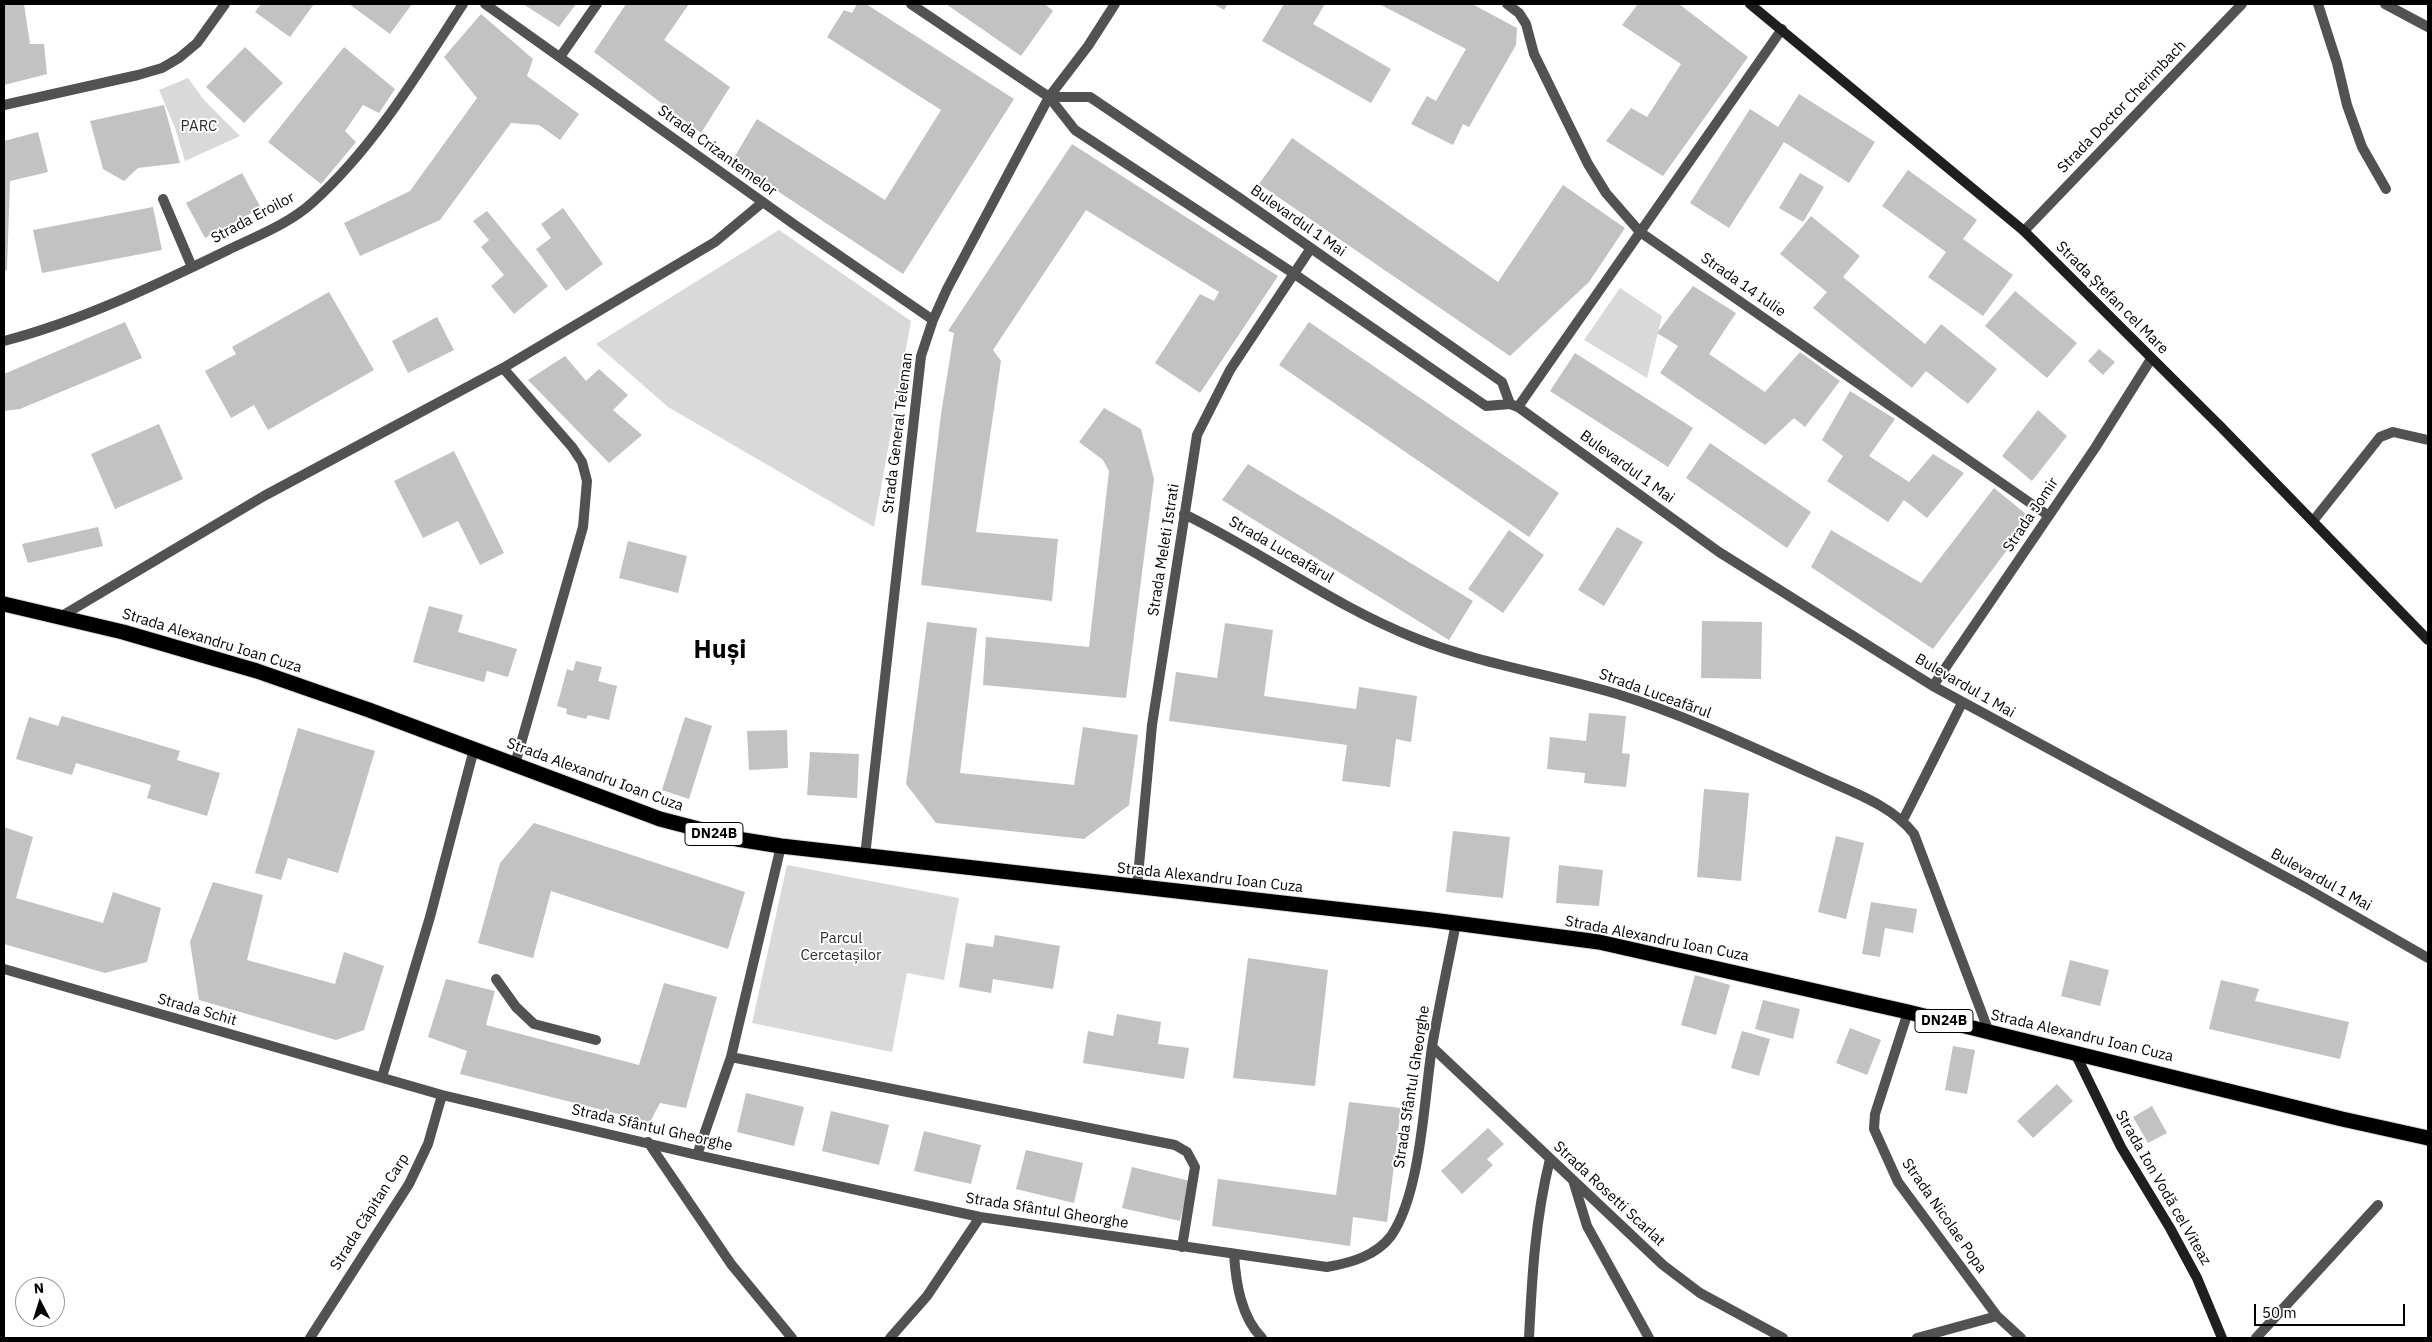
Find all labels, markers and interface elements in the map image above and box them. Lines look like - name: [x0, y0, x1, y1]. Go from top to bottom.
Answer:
- street label: Strada Doctor Cherimbach: [2054, 37, 2190, 177]
- street label: Strada Crizantemelor: [654, 102, 780, 200]
- park label: PARC: [181, 118, 217, 136]
- street label: Bulevardul 1 Mai: [1247, 181, 1349, 261]
- street label: Strada Eroilor: [208, 188, 298, 248]
- street label: Strada Ștefan cel Mare: [2052, 238, 2172, 358]
- street label: Strada 14 Iulie: [1697, 249, 1789, 321]
- street label: Strada General Teleman: [879, 352, 917, 514]
- street label: Bulevardul 1 Mai: [1576, 427, 1678, 507]
- street label: Strada Jomir: [1999, 474, 2063, 556]
- street label: Strada Meleti Istrati: [1145, 482, 1183, 618]
- street label: Strada Luceafărul: [1225, 513, 1337, 587]
- street label: Strada Alexandru Ioan Cuza: [120, 605, 304, 677]
- district label: Huși: [694, 636, 746, 666]
- street label: Bulevardul 1 Mai: [1912, 650, 2018, 722]
- street label: Strada Luceafărul: [1596, 665, 1714, 723]
- street label: Strada Alexandru Ioan Cuza: [504, 735, 686, 815]
- road number: DN24B: [685, 822, 743, 846]
- street label: Bulevardul 1 Mai: [2267, 845, 2375, 915]
- street label: Strada Alexandru Ioan Cuza: [1116, 859, 1304, 897]
- street label: Strada Alexandru Ioan Cuza: [1563, 912, 1751, 966]
- park label: Parcul Cercetașilor: [801, 930, 881, 965]
- street label: Strada Schit: [155, 990, 239, 1030]
- street label: Strada Sfântul Gheorghe: [1390, 1004, 1434, 1170]
- street label: Strada Alexandru Ioan Cuza: [1989, 1006, 2175, 1066]
- road number: DN24B: [1915, 1009, 1973, 1032]
- street label: Strada Sfântul Gheorghe: [570, 1101, 734, 1155]
- street label: Strada Ion Vodă cel Viteaz: [2111, 1107, 2215, 1269]
- street label: Strada Rosetti Scarlat: [1550, 1138, 1668, 1250]
- street label: Strada Căpitan Carp: [327, 1150, 413, 1274]
- street label: Strada Nicolae Popa: [1898, 1155, 1990, 1277]
- street label: Strada Sfântul Gheorghe: [964, 1189, 1130, 1233]
- north arrow: [15, 1277, 65, 1327]
- text: N: [33, 1279, 45, 1297]
- scale bar: [2257, 1294, 2408, 1326]
- text: 50 m: [2262, 1303, 2297, 1322]

